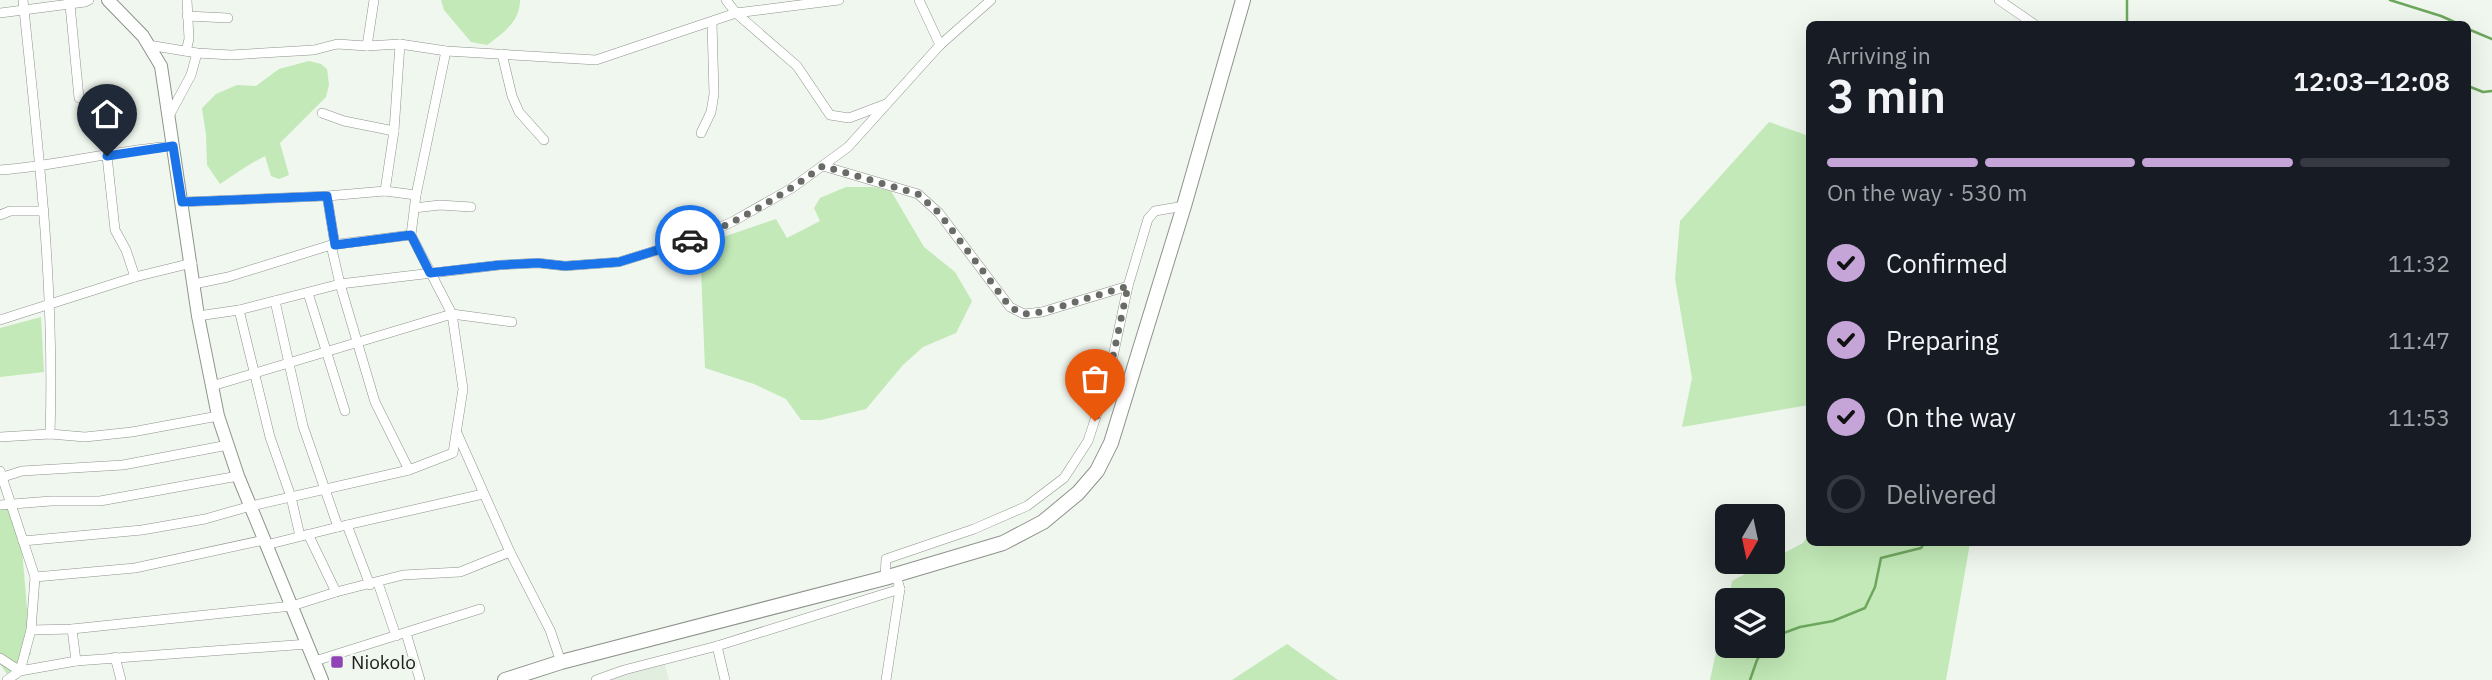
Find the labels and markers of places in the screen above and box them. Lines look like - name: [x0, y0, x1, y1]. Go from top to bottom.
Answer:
- pin: [77, 84, 137, 156]
- pin: [1065, 349, 1125, 421]
- place label: Niokolo: [351, 650, 416, 674]
- marker: Niokolo: [329, 654, 345, 670]

